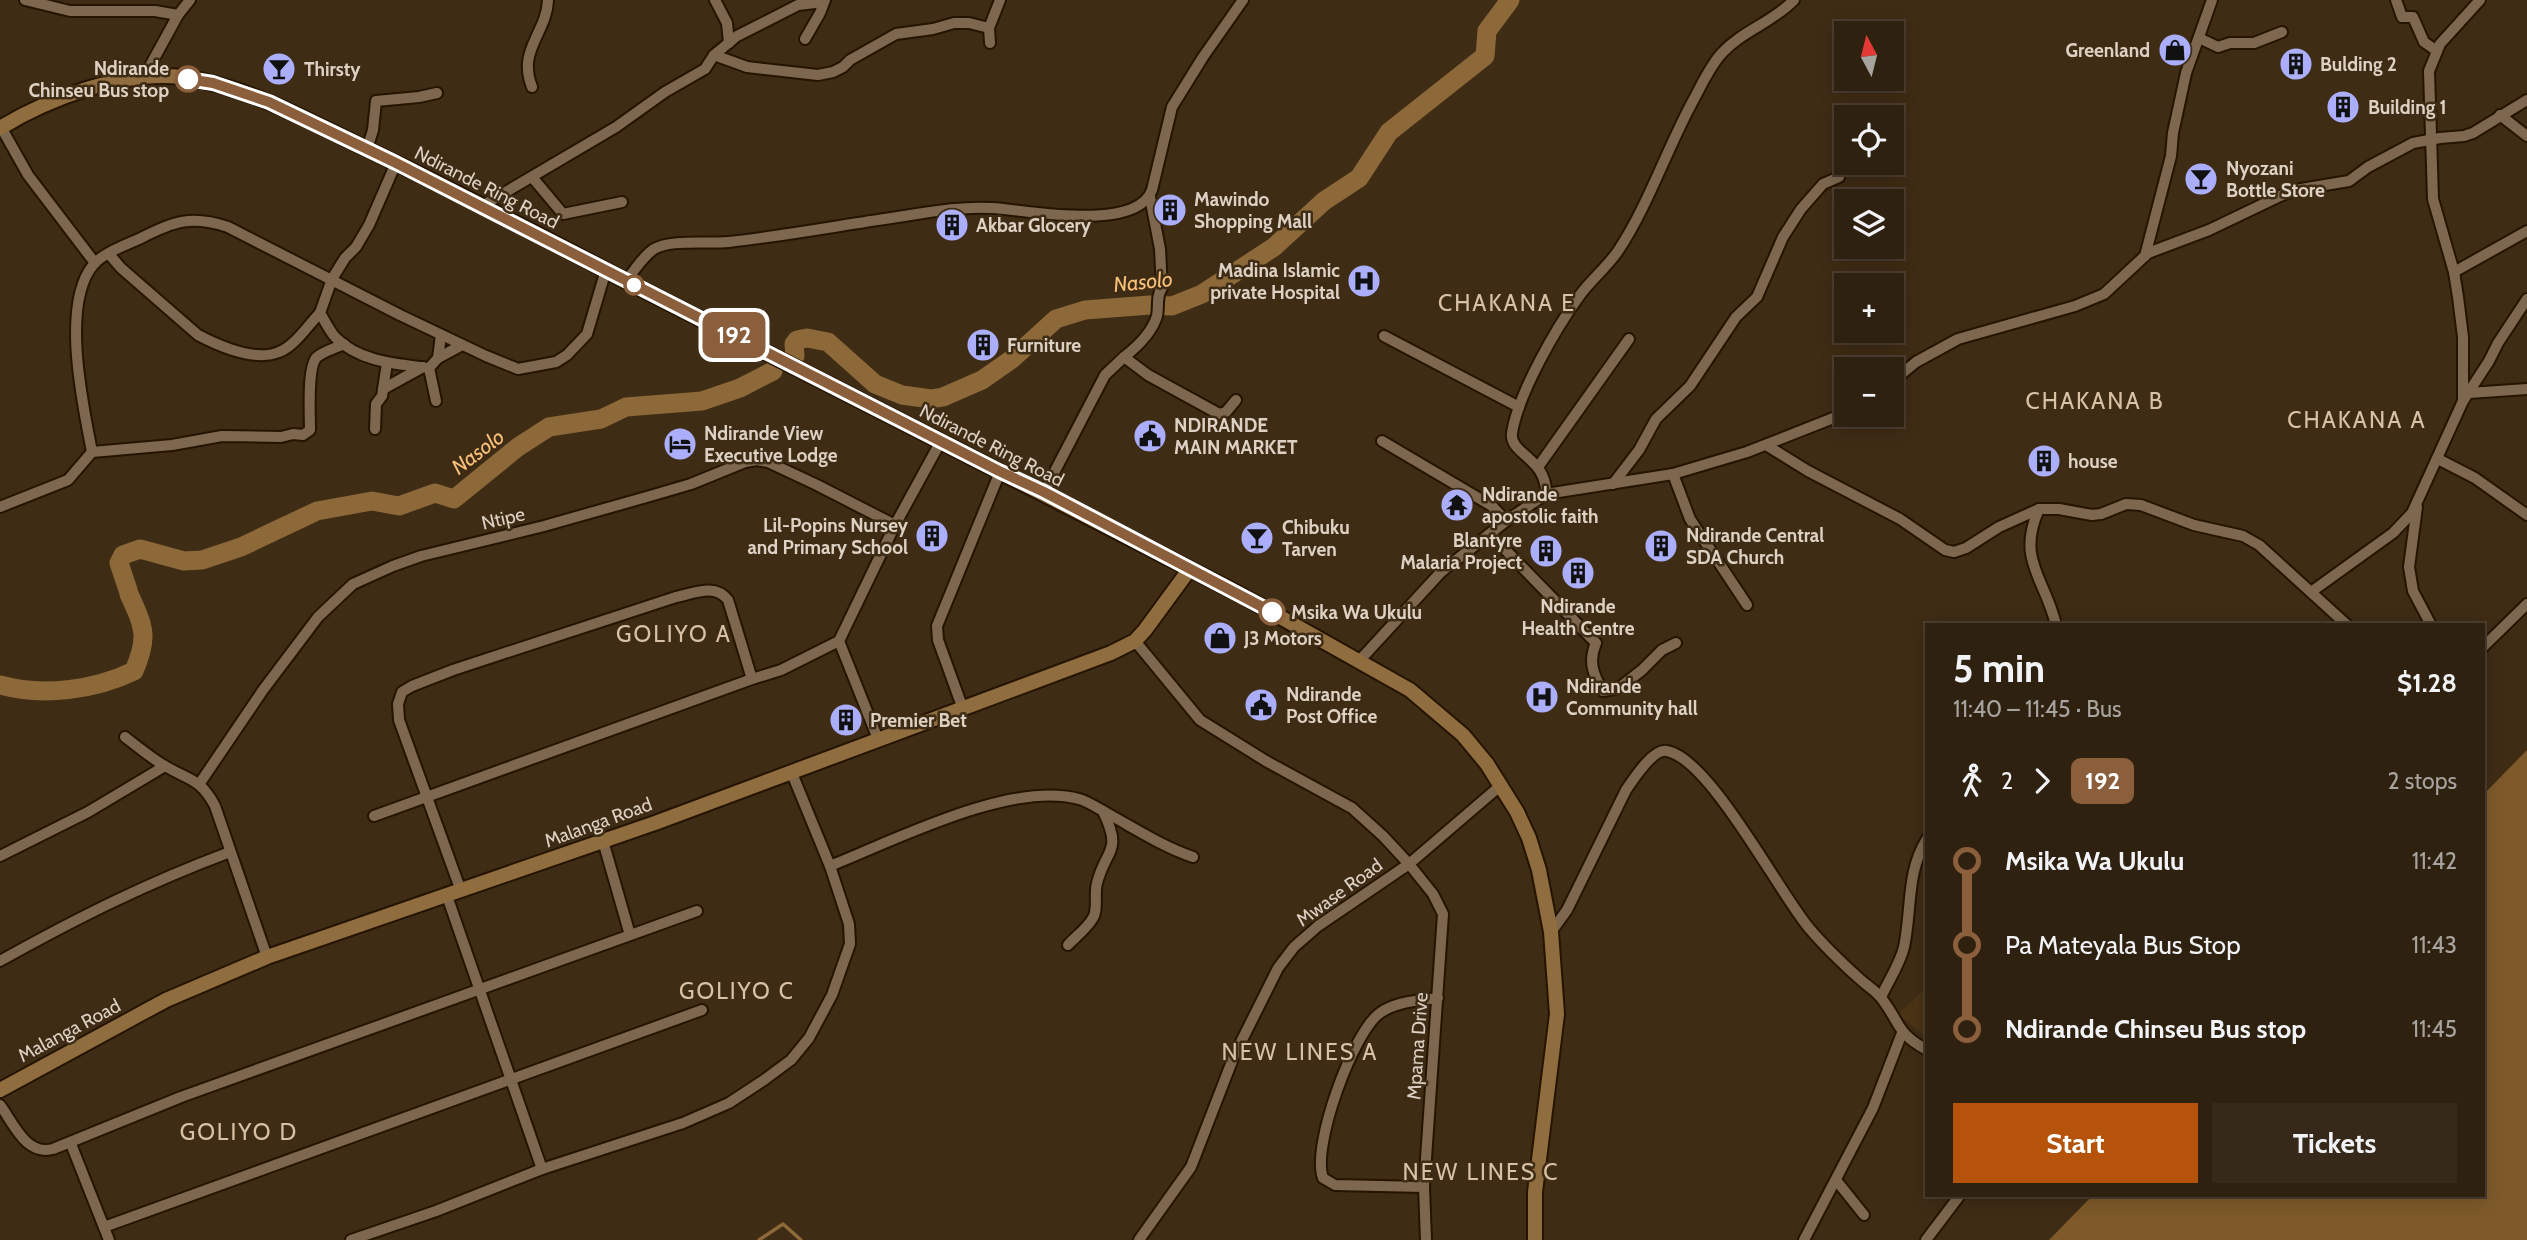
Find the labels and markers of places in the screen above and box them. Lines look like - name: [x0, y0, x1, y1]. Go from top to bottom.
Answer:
- shop icon: Greenland: [2156, 31, 2194, 69]
- place label: Greenland: [2066, 39, 2150, 62]
- building icon: Bulding 2: [2277, 45, 2315, 83]
- bar icon: Thirsty: [260, 50, 298, 88]
- place label: Bulding 2: [2320, 53, 2397, 76]
- place label: Ndirande Chinseu Bus stop: [28, 57, 169, 102]
- place label: Thirsty: [304, 58, 361, 81]
- marker: Ndirande Chinseu Bus stop: [175, 66, 201, 92]
- building icon: Building 1: [2324, 88, 2362, 126]
- place label: Building 1: [2368, 96, 2446, 119]
- place label: Nyozani Bottle Store: [2226, 157, 2325, 202]
- bar icon: Nyozani Bottle Store: [2182, 160, 2220, 198]
- place label: Mawindo Shopping Mall: [1194, 188, 1312, 233]
- building icon: Mawindo Shopping Mall: [1151, 191, 1189, 229]
- building icon: Akbar Glocery: [933, 206, 971, 244]
- place label: Akbar Glocery: [976, 214, 1092, 237]
- place label: Madina Islamic private Hospital: [1210, 259, 1340, 304]
- hospital icon: Madina Islamic private Hospital: [1345, 262, 1383, 300]
- unlabelled marker: [624, 275, 644, 295]
- building icon: Furniture: [964, 326, 1002, 364]
- place label: Furniture: [1007, 334, 1081, 357]
- place label: NDIRANDE MAIN MARKET: [1174, 414, 1298, 459]
- public building icon: NDIRANDE MAIN MARKET: [1131, 417, 1169, 455]
- place label: Ndirande View Executive Lodge: [704, 422, 838, 467]
- hotel icon: Ndirande View Executive Lodge: [661, 425, 699, 463]
- building icon: house: [2025, 442, 2063, 480]
- place label: house: [2068, 450, 2118, 473]
- place label: Ndirande apostolic faith: [1482, 483, 1598, 528]
- temple icon: Ndirande apostolic faith: [1438, 486, 1476, 524]
- place label: Lil-Popins Nursey and Primary School: [747, 514, 909, 559]
- place label: Chibuku Tarven: [1282, 516, 1350, 561]
- building icon: Lil-Popins Nursey and Primary School: [913, 517, 951, 555]
- bar icon: Chibuku Tarven: [1238, 519, 1276, 557]
- place label: Ndirande Central SDA Church: [1686, 524, 1824, 569]
- building icon: Ndirande Central SDA Church: [1642, 527, 1680, 565]
- place label: Blantyre Malaria Project: [1400, 529, 1522, 574]
- building icon: Blantyre Malaria Project: [1527, 532, 1565, 570]
- building icon: Ndirande Health Centre: [1559, 554, 1597, 592]
- place label: Ndirande Health Centre: [1522, 595, 1635, 640]
- marker: Msika Wa Ukulu: [1259, 599, 1285, 625]
- place label: Msika Wa Ukulu: [1291, 601, 1422, 624]
- shop icon: J3 Motors: [1201, 619, 1239, 657]
- place label: J3 Motors: [1243, 627, 1322, 650]
- place label: Ndirande Community hall: [1566, 675, 1698, 720]
- hospital icon: Ndirande Community hall: [1523, 678, 1561, 716]
- place label: Ndirande Post Office: [1286, 683, 1377, 728]
- public building icon: Ndirande Post Office: [1242, 686, 1280, 724]
- building icon: Premier Bet: [827, 701, 865, 739]
- place label: Premier Bet: [870, 709, 967, 732]

